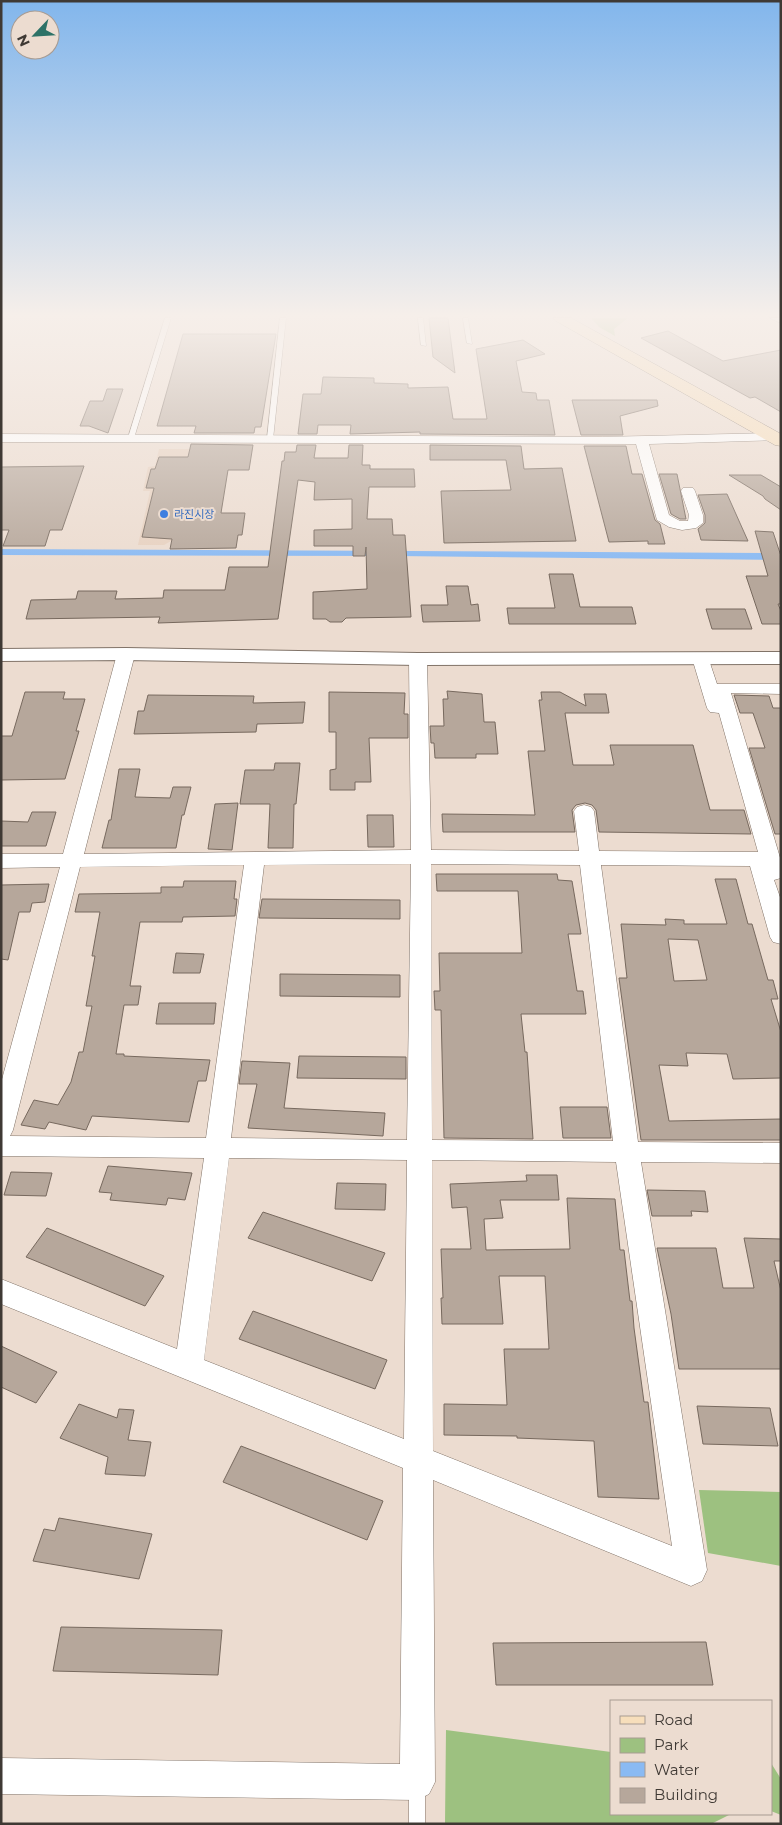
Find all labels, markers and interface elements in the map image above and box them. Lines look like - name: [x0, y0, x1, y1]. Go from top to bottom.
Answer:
- north arrow: [10, 10, 60, 60]
- text: N: [13, 32, 34, 49]
- place label: 라진시장: [174, 507, 214, 521]
- marker: 라진시장: [158, 508, 170, 520]
- legend: [610, 1700, 772, 1815]
- text: Road: [654, 1710, 693, 1729]
- text: Park: [654, 1735, 688, 1754]
- text: Water: [654, 1760, 700, 1779]
- text: Building: [654, 1785, 718, 1804]

